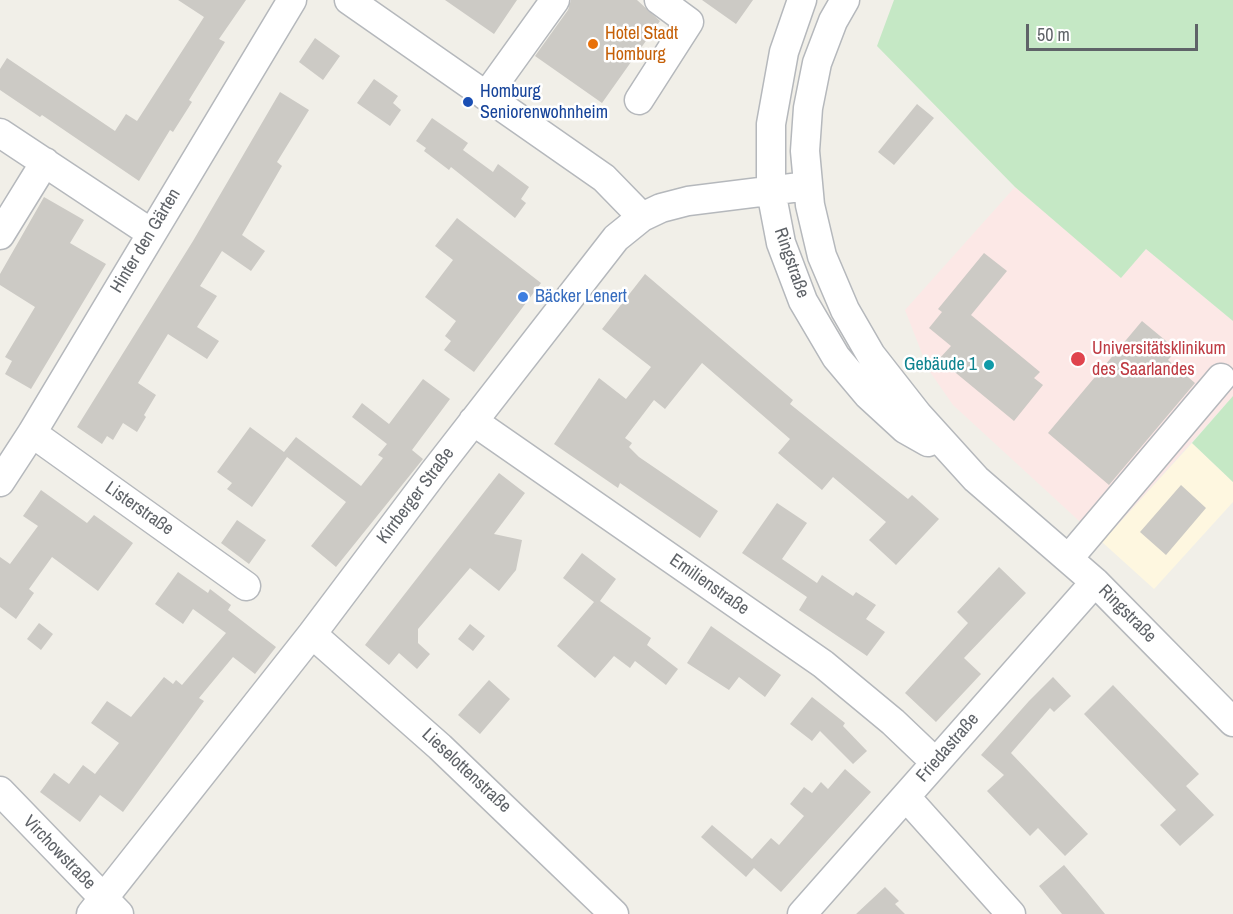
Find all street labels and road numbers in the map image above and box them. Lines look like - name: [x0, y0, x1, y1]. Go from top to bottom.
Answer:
- street label: Hinter den Gärten: [106, 185, 186, 297]
- street label: Ringstraße: [769, 225, 813, 301]
- street label: Kirrberger Straße: [373, 444, 459, 548]
- street label: Listerstraße: [101, 478, 177, 540]
- street label: Emilienstraße: [665, 550, 753, 620]
- street label: Ringstraße: [1094, 581, 1160, 647]
- street label: Friedastraße: [912, 709, 984, 787]
- street label: Lieselottenstraße: [417, 724, 515, 818]
- street label: Virchowstraße: [18, 811, 100, 895]

